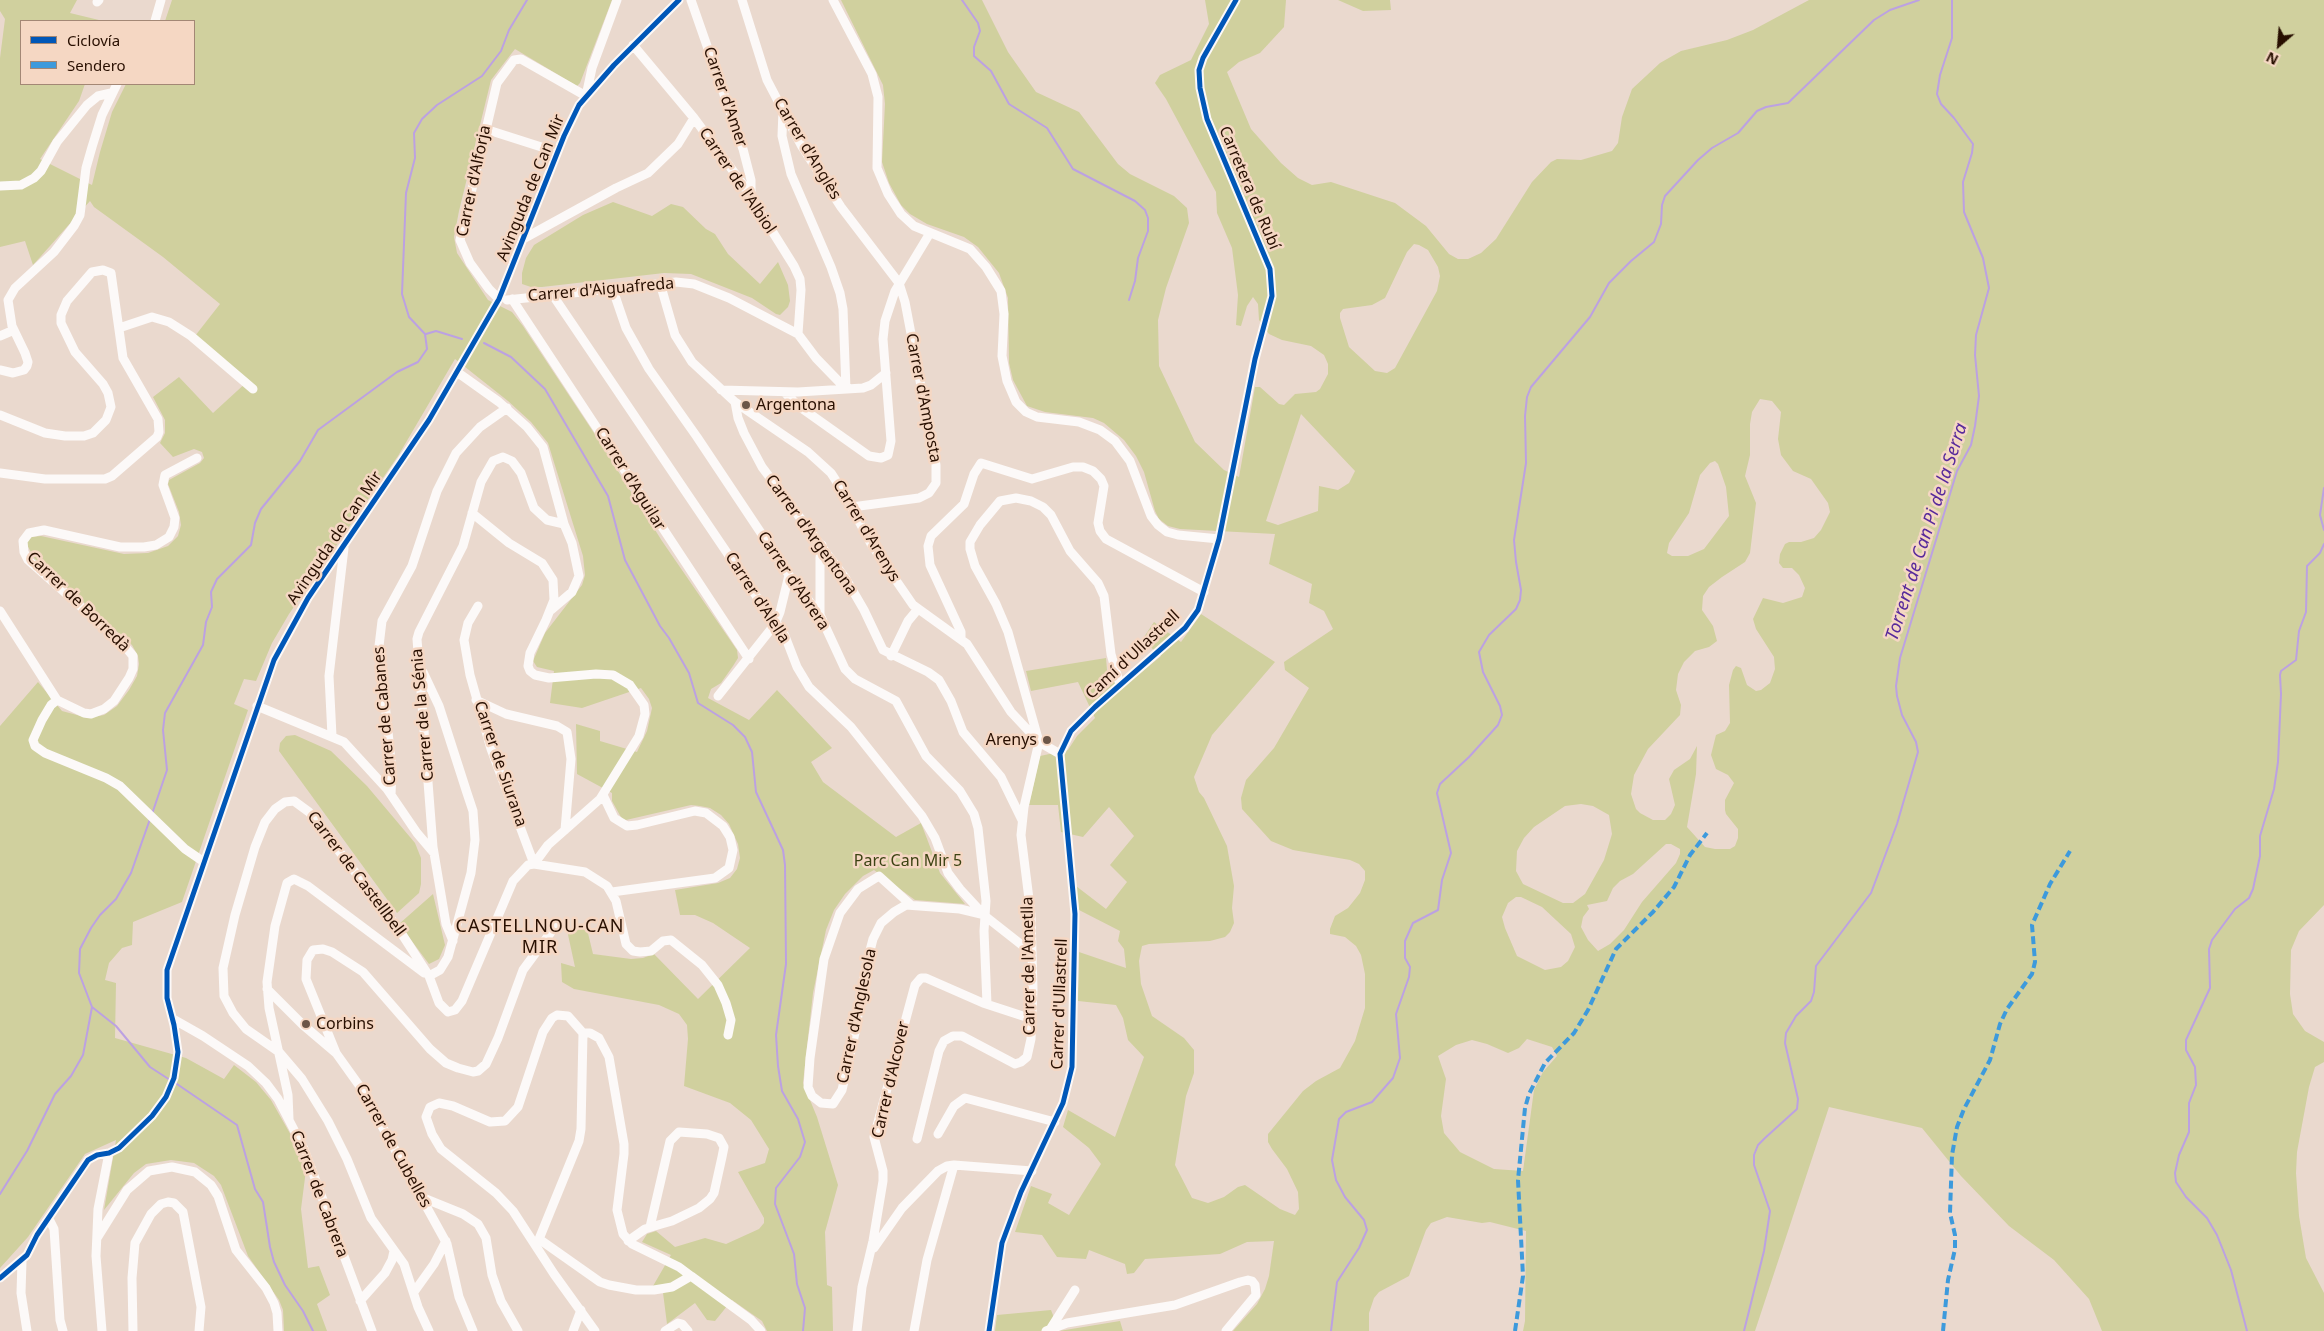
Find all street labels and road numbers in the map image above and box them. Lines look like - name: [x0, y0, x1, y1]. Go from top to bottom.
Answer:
- street label: Carrer d'Amer: [699, 44, 751, 150]
- street label: Carrer d'Anglès: [769, 95, 845, 203]
- street label: Avinguda de Can Mir: [493, 112, 569, 264]
- street label: Carretera de Rubí: [1214, 123, 1284, 253]
- street label: Carrer d'Alforja: [453, 124, 495, 238]
- street label: Carrer de l'Albiol: [695, 124, 779, 238]
- street label: Carrer d'Aiguafreda: [527, 274, 675, 306]
- street label: Carrer d'Amposta: [901, 332, 945, 464]
- street label: Carrer d'Aguilar: [591, 424, 669, 534]
- street label: Avinguda de Can Mir: [283, 468, 387, 608]
- street label: Carrer d'Argentona: [761, 471, 861, 599]
- street label: Carrer d'Arenys: [828, 477, 904, 585]
- street label: Carrer d'Abrera: [753, 528, 833, 634]
- street label: Carrer de Borredà: [23, 548, 133, 656]
- street label: Carrer d'Alella: [720, 549, 794, 647]
- street label: Camí d'Ullastrell: [1082, 606, 1184, 704]
- street label: Carrer de Cabanes: [369, 646, 401, 786]
- street label: Carrer de la Sénia: [408, 648, 438, 782]
- street label: Carrer de Siurana: [469, 699, 531, 829]
- street label: Carrer de Castellbell: [303, 808, 409, 940]
- street label: Carrer de l'Ametlla: [1018, 897, 1040, 1035]
- street label: Carrer d'Ullastrell: [1048, 938, 1072, 1070]
- street label: Carrer d'Anglesola: [833, 947, 881, 1085]
- street label: Carrer d'Alcover: [868, 1020, 914, 1140]
- street label: Carrer de Cubelles: [351, 1081, 435, 1211]
- street label: Carrer de Cabrera: [286, 1128, 352, 1260]

